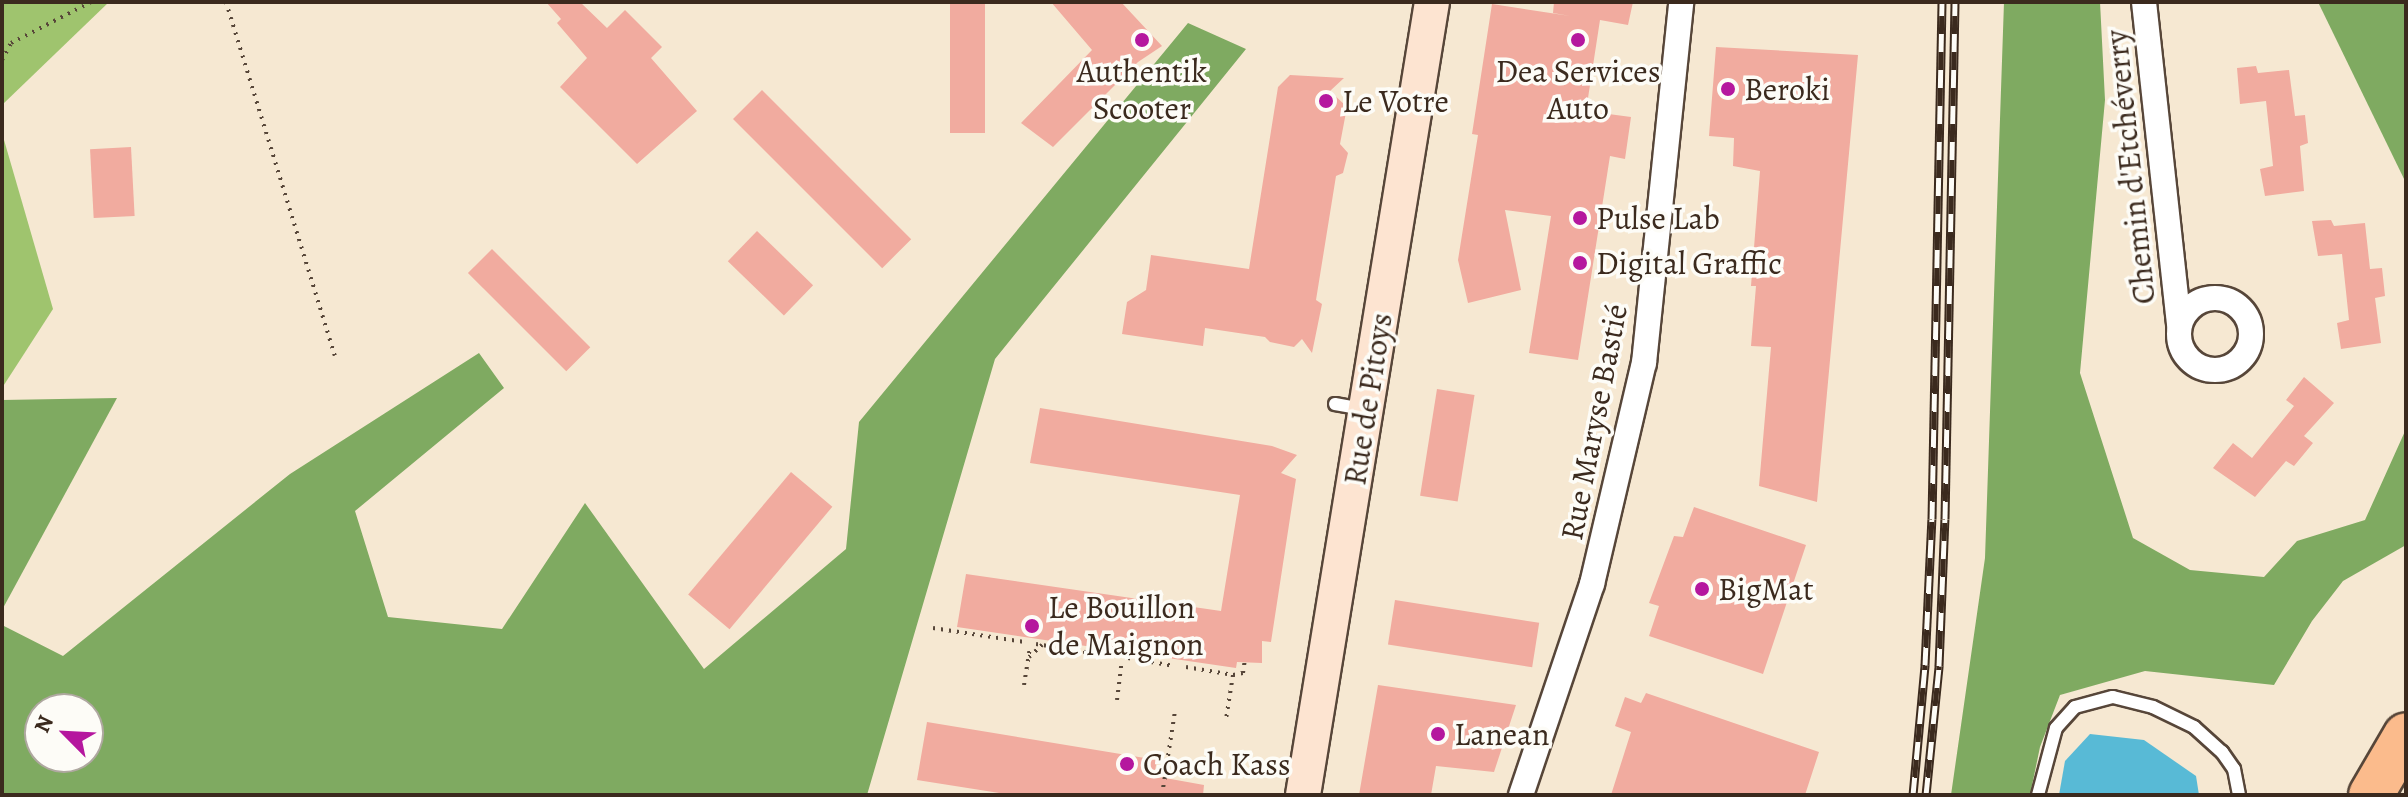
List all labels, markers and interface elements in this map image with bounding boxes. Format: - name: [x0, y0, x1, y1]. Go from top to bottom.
- street label: Chemin d'Etchéverry: [2097, 28, 2163, 306]
- marker: Authentik Scooter: [1133, 31, 1151, 49]
- marker: Dea Services Auto: [1569, 31, 1587, 49]
- place label: Authentik Scooter: [1077, 53, 1207, 128]
- place label: Dea Services Auto: [1495, 53, 1661, 128]
- place label: Beroki: [1744, 70, 1830, 108]
- marker: Beroki: [1719, 80, 1737, 98]
- place label: Le Votre: [1342, 82, 1449, 120]
- marker: Le Votre: [1317, 92, 1335, 110]
- place label: Pulse Lab: [1596, 199, 1720, 237]
- marker: Pulse Lab: [1571, 209, 1589, 227]
- place label: Digital Graffic: [1596, 244, 1782, 282]
- marker: Digital Graffic: [1571, 254, 1589, 272]
- street label: Rue Maryse Bastié: [1552, 301, 1636, 543]
- street label: Rue de Pitoys: [1335, 310, 1401, 488]
- place label: BigMat: [1718, 570, 1813, 608]
- marker: BigMat: [1693, 580, 1711, 598]
- place label: Le Bouillon de Maignon: [1048, 589, 1204, 664]
- marker: Le Bouillon de Maignon: [1023, 617, 1041, 635]
- north arrow: [24, 693, 104, 773]
- text: N: [27, 711, 61, 737]
- place label: Lanean: [1454, 715, 1549, 753]
- marker: Lanean: [1429, 725, 1447, 743]
- place label: Coach Kass: [1143, 745, 1291, 783]
- marker: Coach Kass: [1118, 755, 1136, 773]

